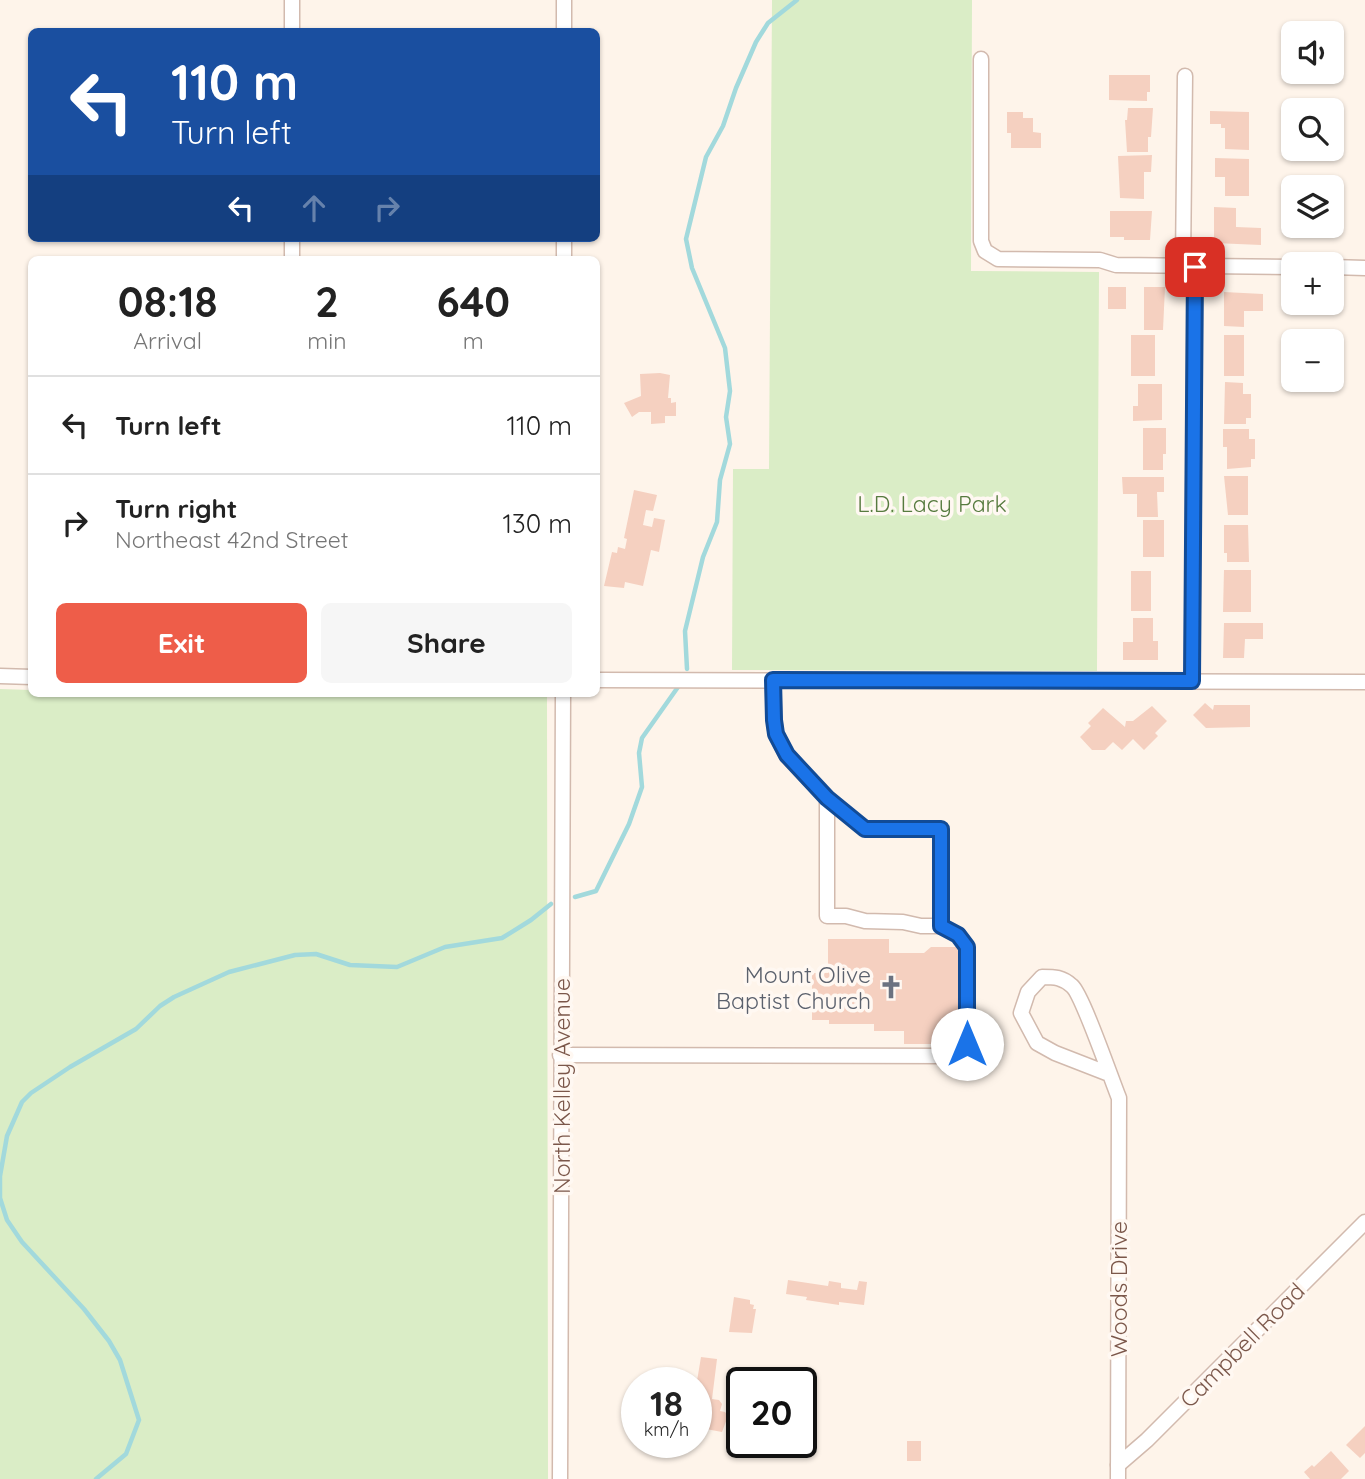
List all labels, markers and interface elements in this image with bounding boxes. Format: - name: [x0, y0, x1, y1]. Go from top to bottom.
- map controls: [1281, 21, 1344, 392]
- button: sound: [1281, 21, 1344, 84]
- text: 110 m: [171, 51, 298, 112]
- icon: left: [56, 56, 147, 147]
- button: search: [1281, 98, 1344, 161]
- text: Turn left: [171, 112, 292, 152]
- button: layers: [1281, 175, 1344, 238]
- icon: left: [222, 189, 260, 227]
- icon: ahead: [295, 189, 333, 227]
- icon: right: [368, 189, 406, 227]
- pin: [1165, 237, 1225, 297]
- icon: arrive: [1176, 248, 1214, 286]
- button: +: [1281, 252, 1344, 315]
- text: 08:18: [118, 275, 217, 328]
- text: 2: [315, 275, 339, 328]
- text: 640: [436, 275, 510, 328]
- text: Arrival: [133, 326, 202, 355]
- text: min: [307, 326, 347, 355]
- text: m: [463, 326, 484, 355]
- button: −: [1281, 329, 1344, 392]
- icon: left: [56, 406, 94, 444]
- text: Turn left: [115, 409, 222, 442]
- text: 110 m: [506, 409, 572, 442]
- park label: L.D. Lacy Park: [857, 489, 1007, 518]
- text: Turn right: [115, 492, 237, 525]
- icon: right: [56, 504, 94, 542]
- text: 130 m: [502, 507, 572, 540]
- text: Northeast 42nd Street: [115, 525, 348, 554]
- button: Exit: [56, 603, 307, 683]
- button: Share: [321, 603, 572, 683]
- place label: Mount Olive Baptist Church: [716, 960, 871, 1015]
- church icon: Mount Olive Baptist Church: [877, 973, 905, 1001]
- street label: North Kelley Avenue: [547, 978, 576, 1194]
- position arrow: [930, 1007, 1004, 1081]
- street label: Woods Drive: [1104, 1221, 1133, 1357]
- street label: Campbell Road: [1174, 1277, 1310, 1413]
- speed limit sign: 20: [726, 1367, 817, 1458]
- text: 18: [650, 1381, 683, 1425]
- text: km/h: [644, 1418, 689, 1441]

